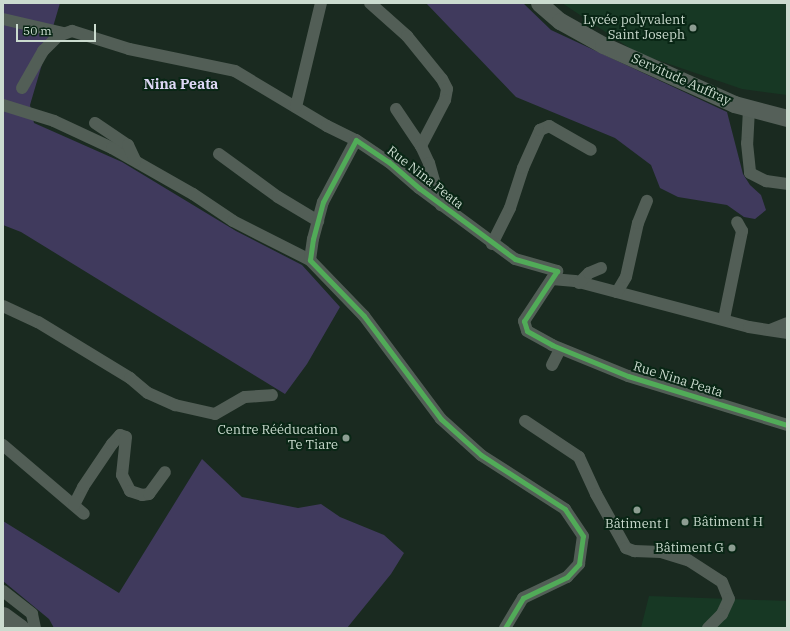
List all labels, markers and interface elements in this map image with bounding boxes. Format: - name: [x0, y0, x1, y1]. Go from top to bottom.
- place label: Lycée polyvalent Saint Joseph: [583, 13, 685, 44]
- scale bar: [18, 16, 98, 42]
- text: 50 m: [23, 23, 52, 38]
- marker: Lycée polyvalent Saint Joseph: [688, 23, 698, 33]
- street label: Servitude Auffray: [629, 51, 733, 109]
- district label: Nina Peata: [144, 76, 218, 92]
- street label: Rue Nina Peata: [384, 143, 466, 213]
- street label: Rue Nina Peata: [631, 359, 725, 401]
- place label: Centre Rééducation Te Tiare: [218, 423, 338, 454]
- marker: Centre Rééducation Te Tiare: [341, 433, 351, 443]
- marker: Bâtiment I: [632, 505, 642, 515]
- place label: Bâtiment H: [693, 514, 763, 530]
- place label: Bâtiment I: [605, 516, 669, 532]
- marker: Bâtiment H: [680, 517, 690, 527]
- place label: Bâtiment G: [655, 540, 724, 556]
- marker: Bâtiment G: [727, 543, 737, 553]

